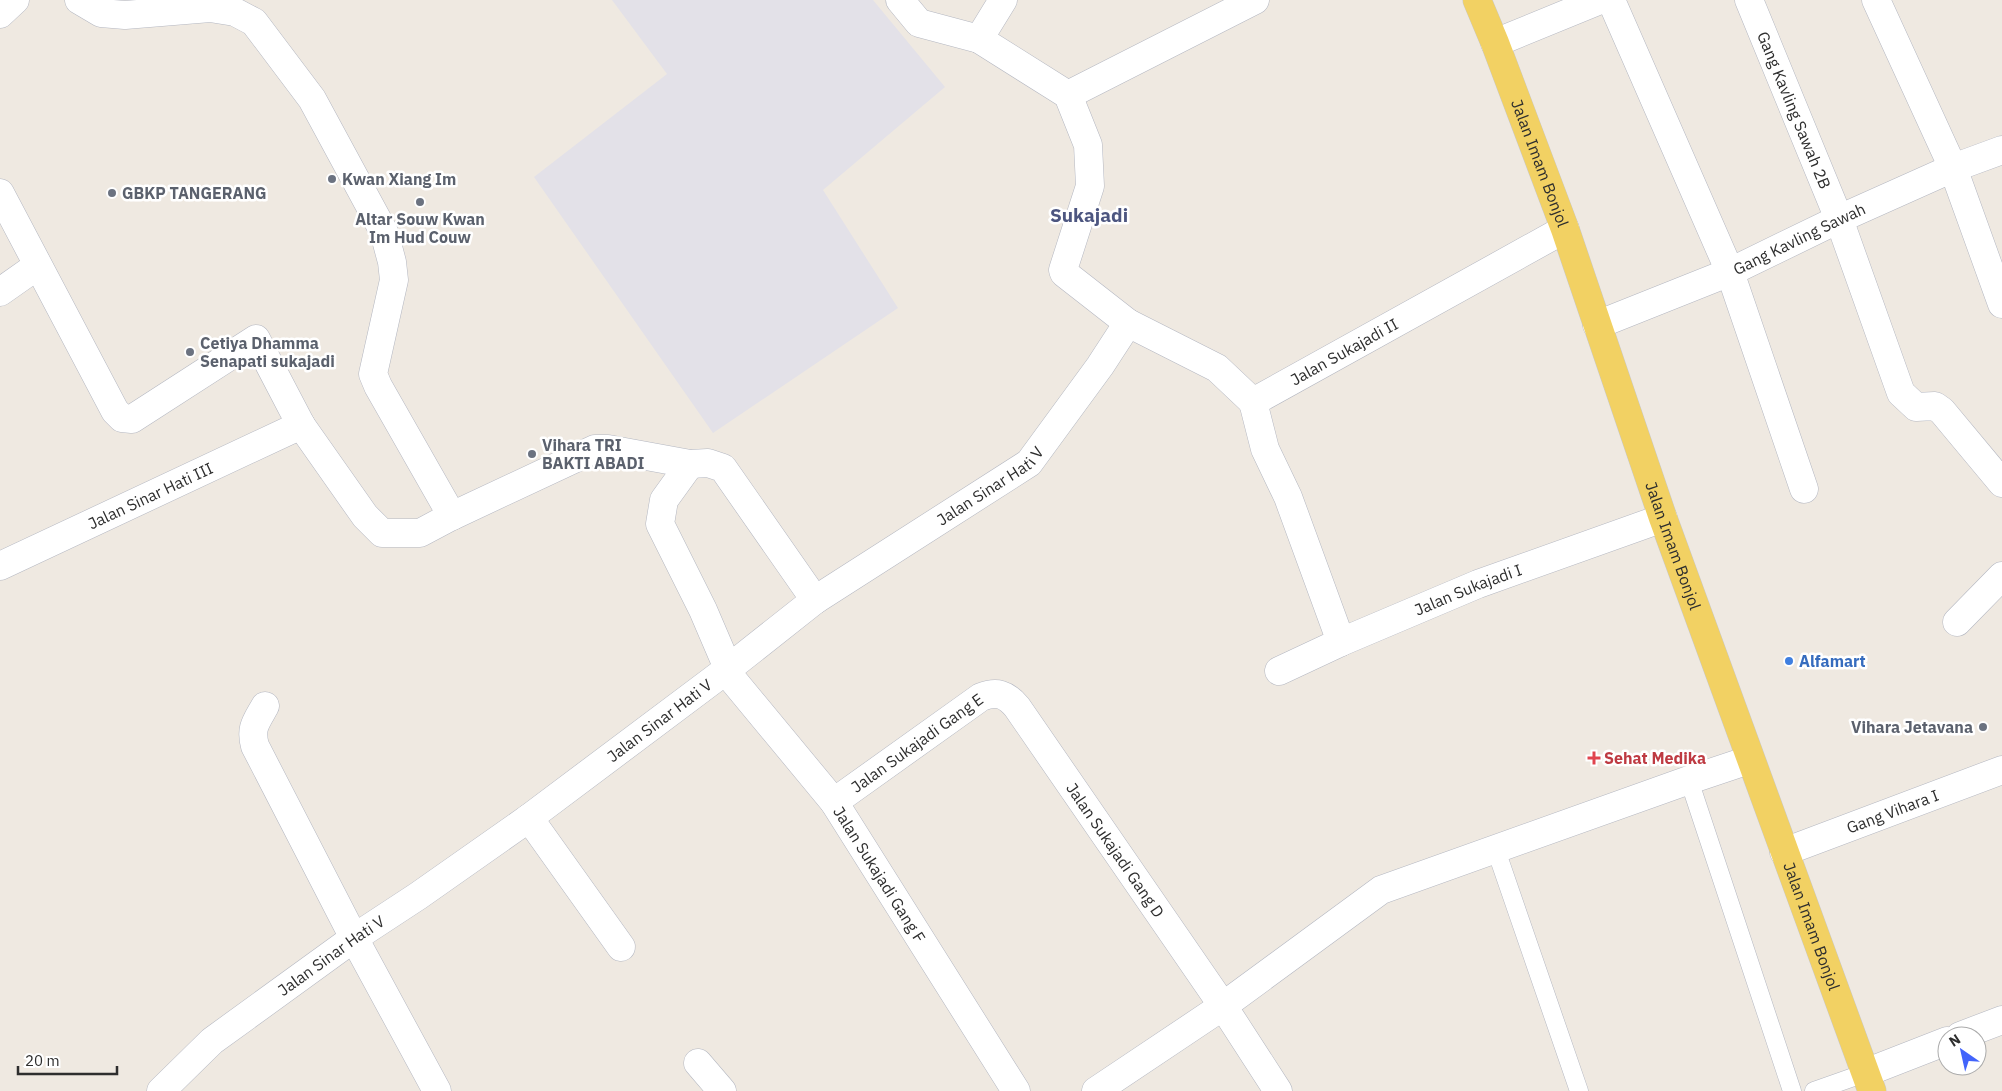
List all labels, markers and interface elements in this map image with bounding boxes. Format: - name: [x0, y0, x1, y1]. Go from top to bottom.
- street label: Gang Kavling Sawah 2B: [1753, 28, 1835, 192]
- street label: Jalan Imam Bonjol: [1507, 96, 1573, 230]
- place label: Kwan Xiang Im: [342, 169, 456, 189]
- marker: Kwan Xiang Im: [326, 173, 338, 185]
- place label: GBKP TANGERANG: [122, 183, 266, 203]
- marker: GBKP TANGERANG: [106, 187, 118, 199]
- marker: Altar Souw Kwan Im Hud Couw: [414, 196, 426, 208]
- street label: Gang Kavling Sawah: [1730, 198, 1869, 279]
- district label: Sukajadi: [1050, 203, 1128, 227]
- place label: Altar Souw Kwan Im Hud Couw: [355, 209, 485, 247]
- street label: Jalan Sukajadi II: [1287, 314, 1402, 389]
- place label: Cetiya Dhamma Senapati sukajadi: [200, 333, 335, 371]
- marker: Cetiya Dhamma Senapati sukajadi: [184, 346, 196, 358]
- place label: Vihara TRI BAKTI ABADI: [542, 435, 645, 473]
- street label: Jalan Sinar Hati V: [933, 442, 1048, 530]
- marker: Vihara TRI BAKTI ABADI: [526, 448, 538, 460]
- street label: Jalan Sinar Hati III: [85, 458, 216, 533]
- street label: Jalan Imam Bonjol: [1641, 479, 1706, 613]
- street label: Jalan Sukajadi I: [1411, 559, 1524, 620]
- place label: Alfamart: [1799, 651, 1866, 671]
- marker: Alfamart: [1783, 655, 1795, 667]
- street label: Jalan Sinar Hati V: [603, 674, 716, 766]
- street label: Jalan Sukajadi Gang E: [847, 689, 987, 797]
- place label: Vihara Jetavana: [1851, 717, 1973, 737]
- marker: Vihara Jetavana: [1977, 721, 1989, 733]
- place label: Sehat Medika: [1604, 748, 1706, 768]
- marker: Sehat Medika: [1588, 752, 1600, 764]
- street label: Jalan Sukajadi Gang D: [1062, 779, 1169, 921]
- street label: Gang Vihara I: [1844, 785, 1941, 838]
- street label: Jalan Sukajadi Gang F: [829, 802, 930, 946]
- street label: Jalan Imam Bonjol: [1779, 859, 1844, 993]
- street label: Jalan Sinar Hati V: [274, 911, 388, 1000]
- north arrow: [1937, 1026, 1987, 1076]
- text: N: [1945, 1030, 1964, 1051]
- scale bar: [18, 1044, 116, 1076]
- text: 20 m: [25, 1051, 60, 1070]

